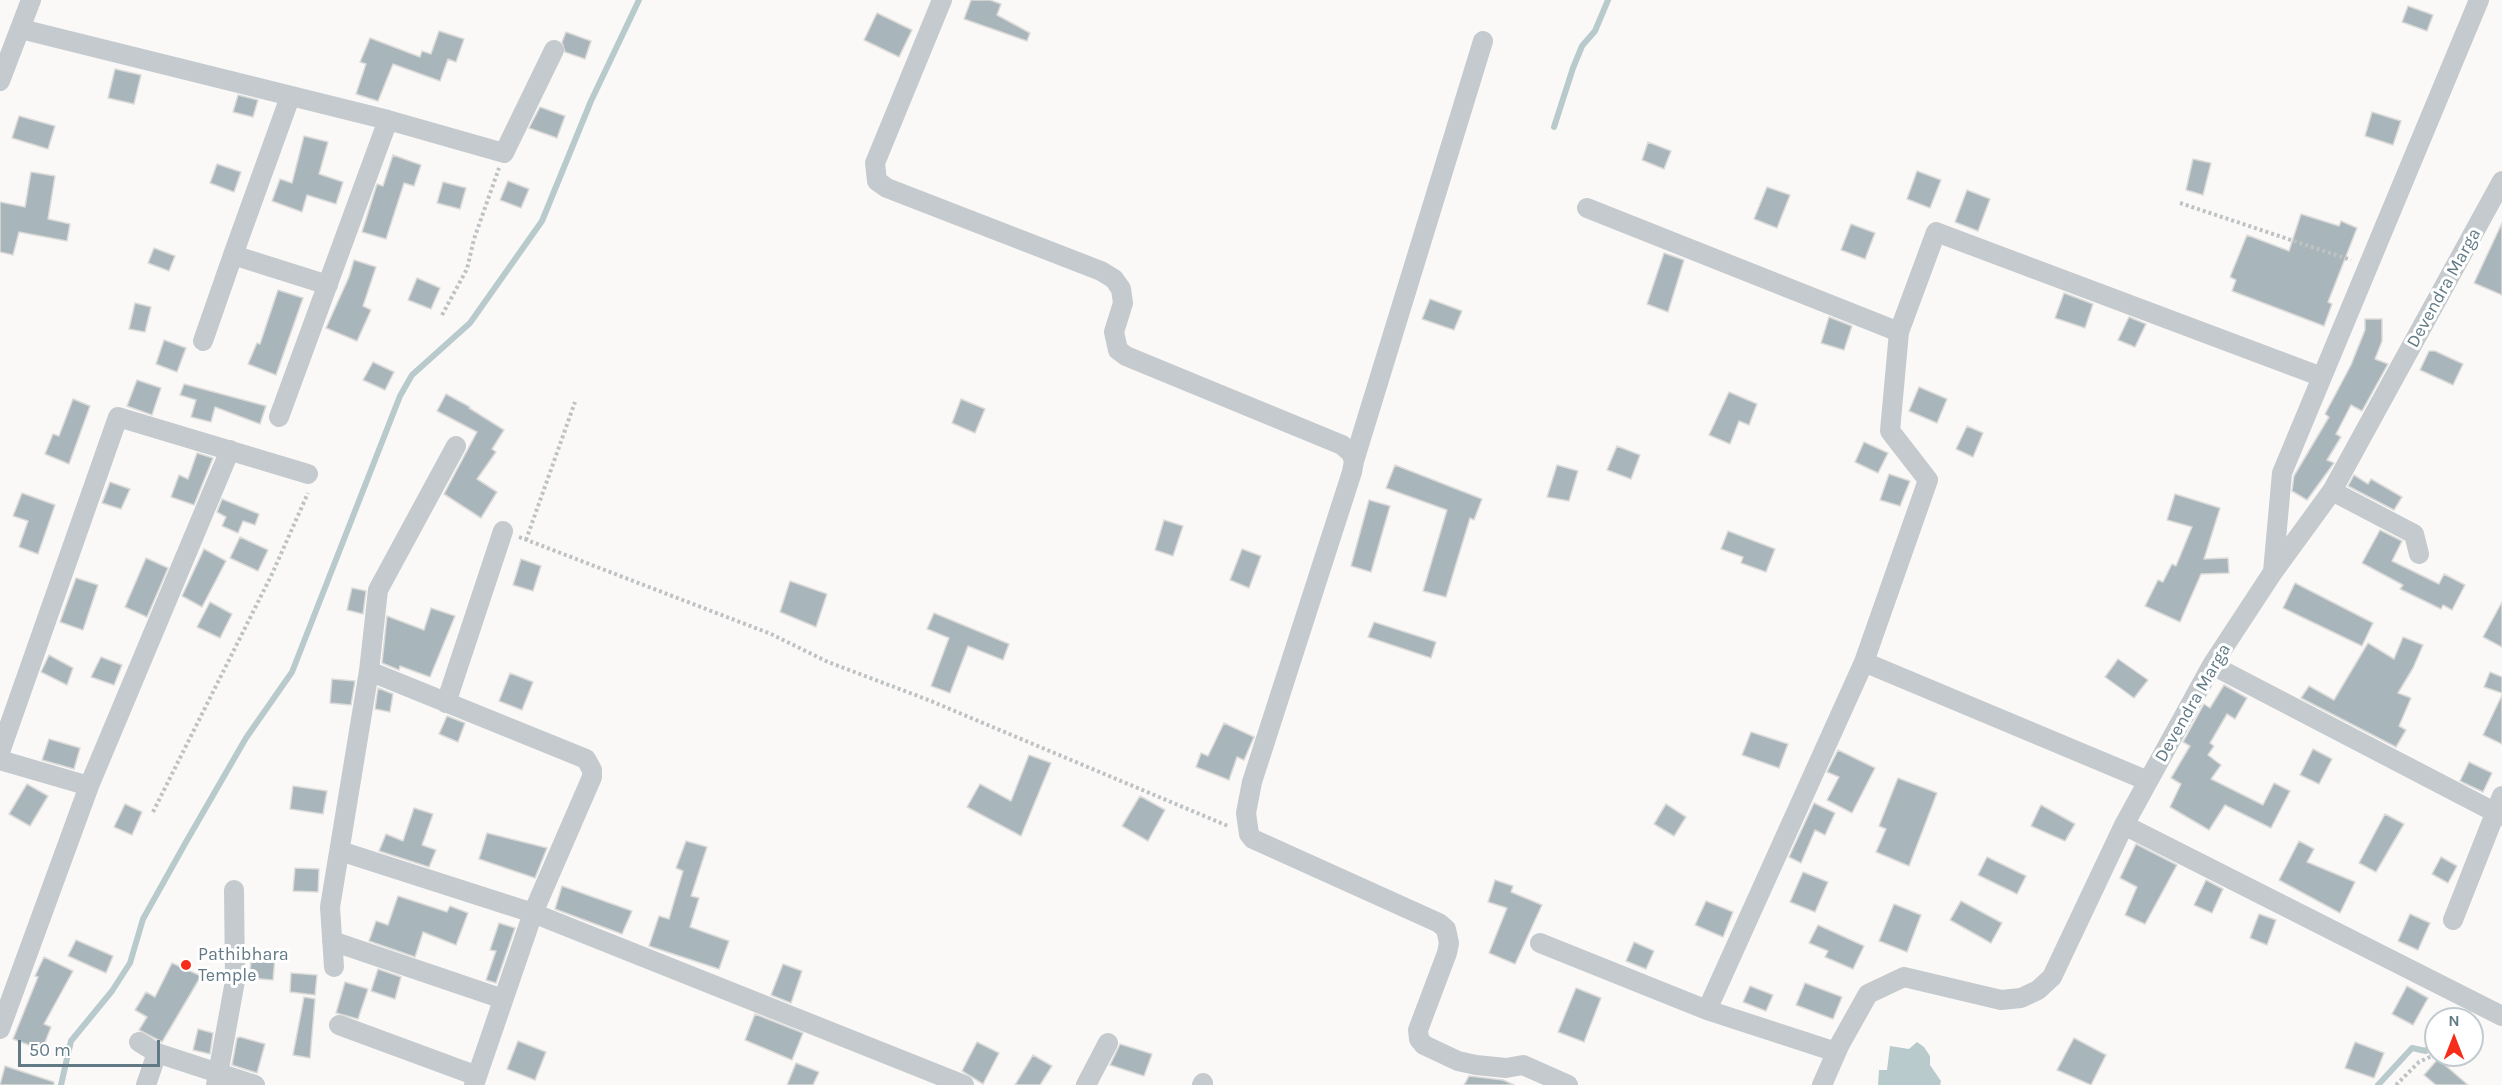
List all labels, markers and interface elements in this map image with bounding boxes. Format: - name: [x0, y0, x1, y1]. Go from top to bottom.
- street label: Devendra Marga: [2402, 225, 2486, 351]
- street label: Devendra Marga: [2150, 640, 2236, 766]
- place label: Pathibhara Temple: [198, 944, 289, 986]
- marker: Pathibhara Temple: [179, 958, 193, 972]
- north arrow: [2424, 1007, 2484, 1067]
- text: N: [2448, 1011, 2460, 1030]
- scale bar: [21, 1028, 164, 1066]
- text: 50 m: [29, 1039, 71, 1061]

